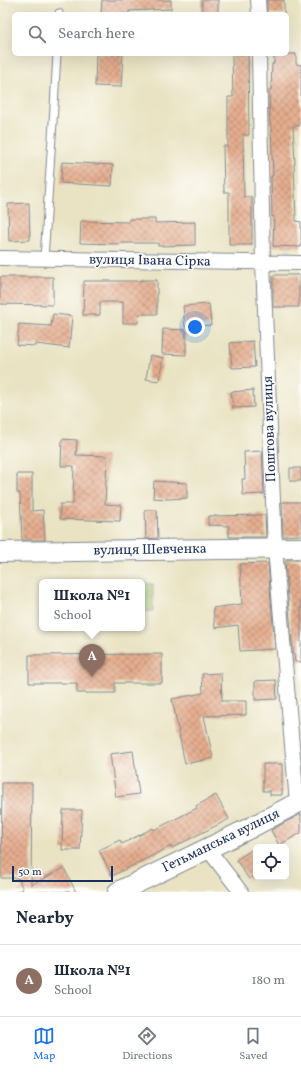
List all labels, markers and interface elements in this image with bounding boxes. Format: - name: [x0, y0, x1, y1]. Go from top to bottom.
- search box: [12, 12, 289, 56]
- icon: search: [26, 23, 48, 45]
- text: Search here: [58, 24, 135, 45]
- street label: вулиця Івана Сірка: [89, 250, 211, 272]
- your location: [185, 317, 205, 337]
- street label: Поштова вулиця: [259, 375, 281, 483]
- street label: вулиця Шевченка: [93, 540, 207, 560]
- popup: [39, 579, 145, 631]
- text: Школа №1: [54, 586, 130, 607]
- text: School: [54, 607, 92, 625]
- pin: A: [79, 644, 105, 677]
- street label: Гетьманська вулиця: [159, 804, 283, 878]
- map controls: [253, 844, 289, 880]
- button: locate: [253, 844, 289, 880]
- scale bar: [12, 864, 113, 883]
- text: 50 m: [18, 865, 42, 880]
- text: Nearby: [16, 907, 74, 930]
- text: Школа №1: [54, 961, 131, 982]
- text: A: [24, 972, 34, 990]
- text: 180 m: [251, 972, 285, 990]
- text: School: [54, 982, 92, 1000]
- tab: Map: [33, 1025, 55, 1064]
- tab: Directions: [122, 1025, 173, 1064]
- tab: Saved: [239, 1025, 268, 1064]

